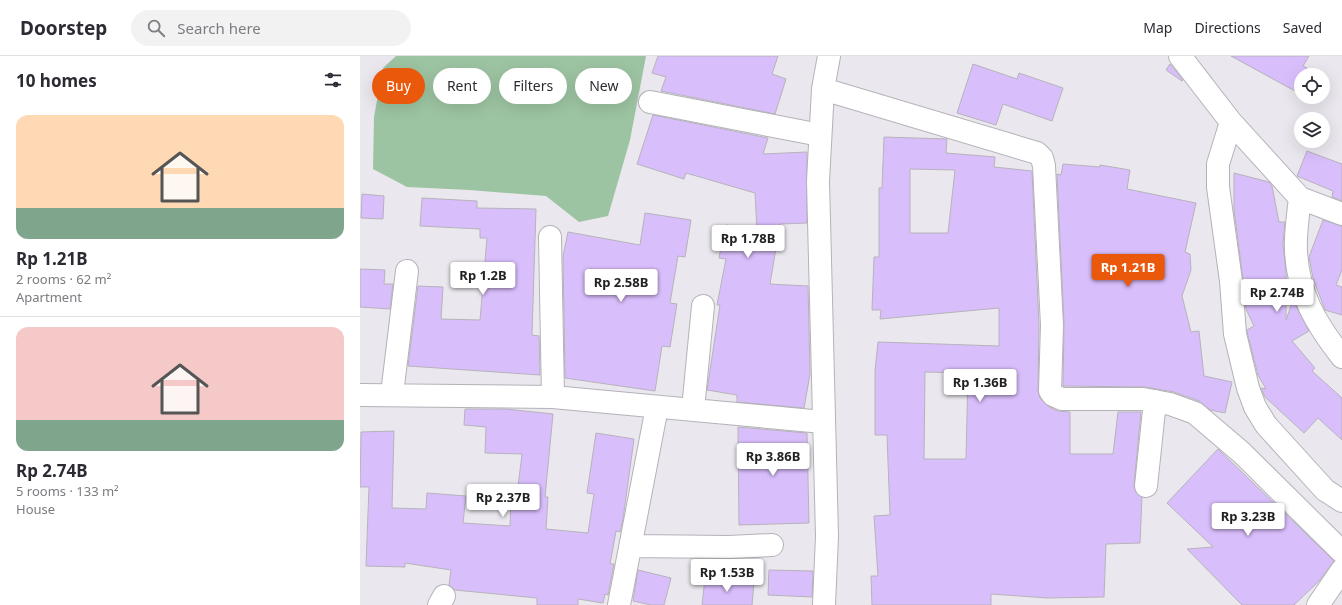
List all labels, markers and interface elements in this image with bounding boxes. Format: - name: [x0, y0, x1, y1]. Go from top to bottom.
- search box: [131, 10, 411, 46]
- text: Doorstep: [20, 15, 107, 41]
- icon: search: [145, 17, 167, 39]
- text: Search here: [177, 18, 261, 38]
- text: Map: [1143, 18, 1172, 37]
- text: Directions: [1194, 18, 1261, 37]
- text: Saved: [1283, 18, 1322, 37]
- chip: Buy: [372, 68, 425, 104]
- chip: Rent: [433, 68, 491, 104]
- chip: Filters: [499, 68, 567, 104]
- chip: New: [575, 68, 632, 104]
- map controls: [1294, 68, 1330, 148]
- button: locate: [1294, 68, 1330, 104]
- text: 10 homes: [16, 69, 97, 92]
- icon: filters: [322, 69, 344, 91]
- button: layers: [1294, 112, 1330, 148]
- icon: home: [144, 141, 216, 213]
- pin: Rp 1.78B: [707, 225, 789, 259]
- text: Rp 1.78B: [721, 229, 775, 247]
- text: Rp 1.21B: [16, 247, 88, 270]
- pin: Rp 1.21B: [1087, 254, 1169, 288]
- text: Rp 1.21B: [1101, 258, 1155, 276]
- pin: Rp 1.2B: [446, 262, 520, 296]
- text: Rp 1.2B: [459, 266, 507, 284]
- pin: Rp 2.58B: [580, 269, 662, 303]
- text: 2 rooms · 62 m²: [16, 270, 111, 288]
- text: Rp 2.58B: [594, 273, 648, 291]
- pin: Rp 2.74B: [1236, 279, 1318, 313]
- text: Rp 2.74B: [1250, 283, 1304, 301]
- text: Apartment: [16, 288, 82, 306]
- icon: home: [144, 353, 216, 425]
- pin: Rp 1.36B: [939, 369, 1021, 403]
- text: Rp 1.36B: [953, 373, 1007, 391]
- pin: Rp 3.86B: [732, 443, 814, 477]
- text: Rp 3.86B: [746, 447, 800, 465]
- text: Rp 2.74B: [16, 459, 88, 482]
- text: 5 rooms · 133 m²: [16, 482, 119, 500]
- pin: Rp 2.37B: [462, 484, 544, 518]
- text: Rp 2.37B: [476, 488, 530, 506]
- text: House: [16, 500, 55, 518]
- pin: Rp 3.23B: [1207, 503, 1289, 537]
- text: Rp 3.23B: [1221, 507, 1275, 525]
- pin: Rp 1.53B: [686, 559, 768, 593]
- text: Rp 1.53B: [700, 563, 754, 581]

